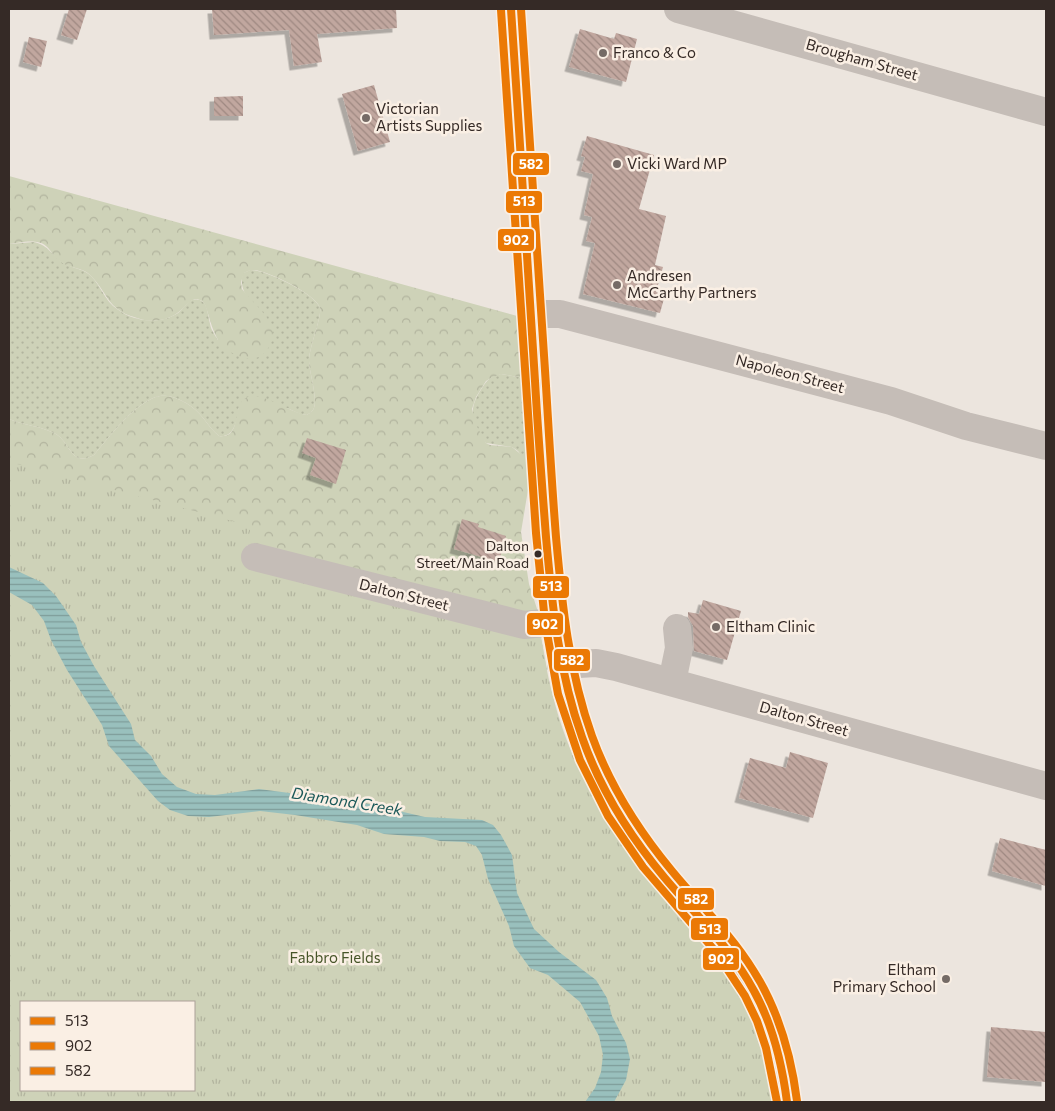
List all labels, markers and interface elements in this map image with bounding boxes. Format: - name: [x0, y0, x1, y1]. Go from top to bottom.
- street label: Brougham Street: [804, 34, 920, 84]
- place label: Franco & Co: [613, 43, 696, 61]
- marker: Franco & Co: [597, 47, 609, 59]
- place label: Victorian Artists Supplies: [376, 99, 482, 134]
- marker: Victorian Artists Supplies: [360, 112, 372, 124]
- line badge: 582: [512, 152, 550, 176]
- place label: Vicki Ward MP: [627, 154, 727, 172]
- text: 582: [519, 155, 543, 172]
- marker: Vicki Ward MP: [611, 158, 623, 170]
- line badge: 513: [505, 190, 543, 214]
- text: 513: [513, 192, 535, 209]
- line badge: 902: [497, 228, 535, 252]
- text: 902: [503, 231, 529, 248]
- place label: Andresen McCarthy Partners: [627, 266, 757, 301]
- marker: Andresen McCarthy Partners: [611, 279, 623, 291]
- street label: Napoleon Street: [734, 350, 846, 396]
- place label: Dalton Street/Main Road: [416, 537, 529, 571]
- marker: Dalton Street/Main Road: [533, 549, 543, 559]
- street label: Dalton Street: [358, 574, 451, 614]
- line badge: 513: [532, 575, 570, 599]
- text: 513: [540, 577, 562, 594]
- line badge: 902: [526, 612, 564, 636]
- text: 902: [532, 615, 558, 632]
- place label: Eltham Clinic: [726, 617, 815, 635]
- marker: Eltham Clinic: [710, 621, 722, 633]
- line badge: 582: [553, 648, 591, 672]
- text: 582: [560, 651, 584, 668]
- street label: Dalton Street: [758, 697, 851, 739]
- water label: Diamond Creek: [290, 782, 404, 819]
- line badge: 582: [677, 887, 715, 911]
- text: 582: [684, 890, 708, 907]
- line badge: 513: [690, 917, 729, 941]
- text: 513: [699, 920, 721, 937]
- line badge: 902: [702, 947, 740, 971]
- park label: Fabbro Fields: [289, 948, 381, 966]
- text: 902: [708, 950, 734, 967]
- place label: Eltham Primary School: [833, 960, 936, 995]
- marker: Eltham Primary School: [940, 973, 952, 985]
- legend: [20, 1001, 195, 1091]
- text: 513: [65, 1011, 89, 1029]
- text: 902: [65, 1036, 92, 1054]
- text: 582: [65, 1061, 91, 1079]

